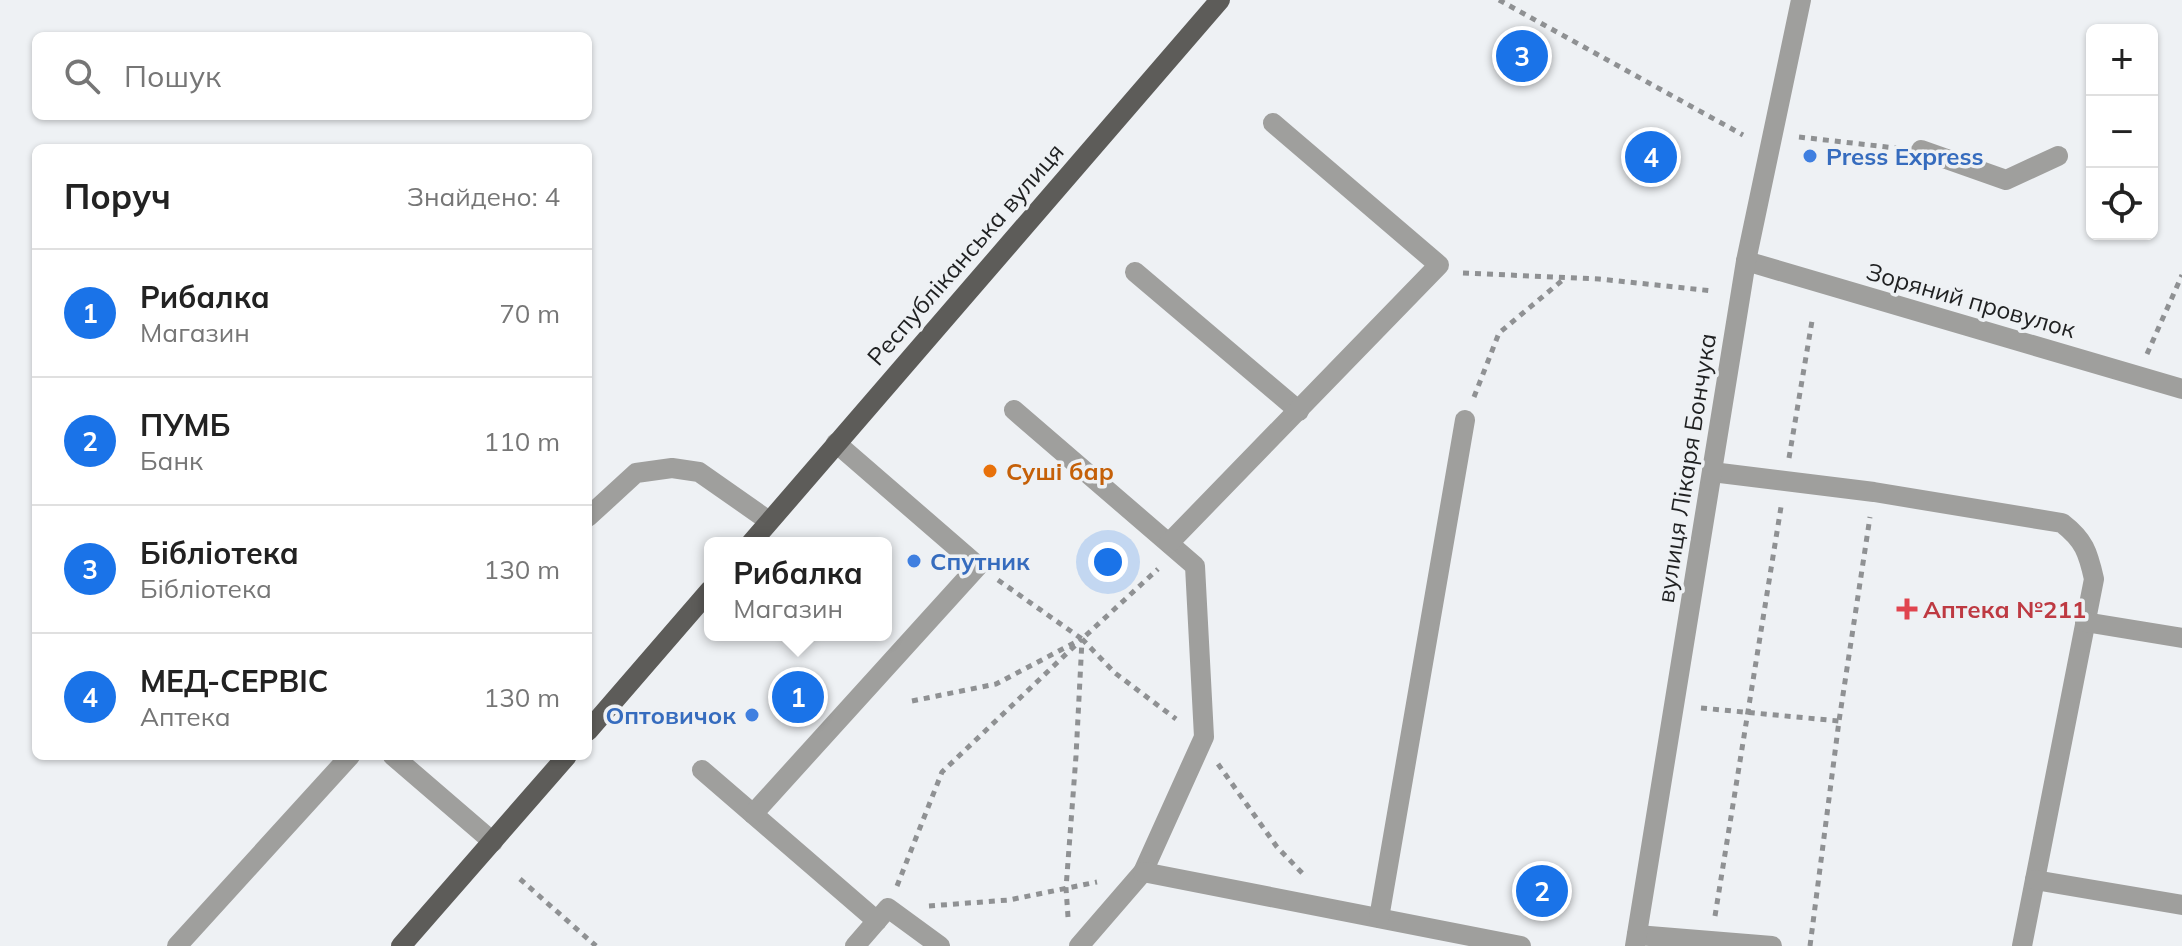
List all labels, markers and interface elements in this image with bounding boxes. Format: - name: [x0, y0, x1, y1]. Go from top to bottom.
- map controls: [2086, 24, 2158, 240]
- button: +: [2086, 24, 2158, 96]
- pin: 3: [1496, 26, 1548, 86]
- search box: [32, 32, 592, 120]
- icon: search: [60, 54, 104, 98]
- text: Пошук: [124, 57, 221, 95]
- button: −: [2086, 96, 2158, 168]
- pin: 4: [1625, 127, 1677, 187]
- street label: Республіканська вулиця: [860, 137, 1070, 371]
- place label: Press Express: [1826, 141, 1984, 171]
- marker: Press Express: [1801, 147, 1819, 165]
- button: locate: [2086, 168, 2158, 240]
- text: Поруч: [64, 175, 171, 218]
- text: Знайдено: 4: [407, 180, 560, 213]
- street label: Зоряний провулок: [1863, 256, 2079, 344]
- text: Рибалка: [140, 278, 270, 316]
- text: 1: [82, 297, 98, 330]
- text: 70 m: [499, 297, 560, 330]
- text: Магазин: [140, 316, 250, 349]
- street label: вулиця Лікаря Бончука: [1650, 331, 1722, 605]
- text: ПУМБ: [140, 406, 230, 444]
- text: 2: [82, 425, 98, 458]
- text: 110 m: [484, 425, 560, 458]
- text: Банк: [140, 444, 203, 477]
- place label: Суші бар: [1006, 456, 1114, 486]
- marker: Суші бар: [981, 462, 999, 480]
- text: Бібліотека: [140, 534, 299, 572]
- popup: [704, 537, 892, 641]
- your location: [1088, 542, 1128, 582]
- place label: Спутник: [930, 546, 1030, 576]
- marker: Спутник: [905, 552, 923, 570]
- text: 3: [82, 553, 98, 586]
- text: 130 m: [484, 553, 560, 586]
- text: Рибалка: [733, 554, 863, 592]
- text: Бібліотека: [140, 572, 272, 605]
- text: Магазин: [733, 592, 843, 625]
- place label: Аптека №211: [1923, 594, 2086, 624]
- marker: Аптека №211: [1898, 600, 1916, 618]
- text: МЕД-СЕРВІС: [140, 662, 328, 700]
- pin: 1: [772, 667, 824, 727]
- text: 4: [82, 681, 98, 714]
- text: 130 m: [484, 681, 560, 714]
- text: Аптека: [140, 700, 231, 733]
- place label: Оптовичок: [605, 700, 736, 730]
- marker: Оптовичок: [743, 706, 761, 724]
- pin: 2: [1516, 861, 1568, 921]

